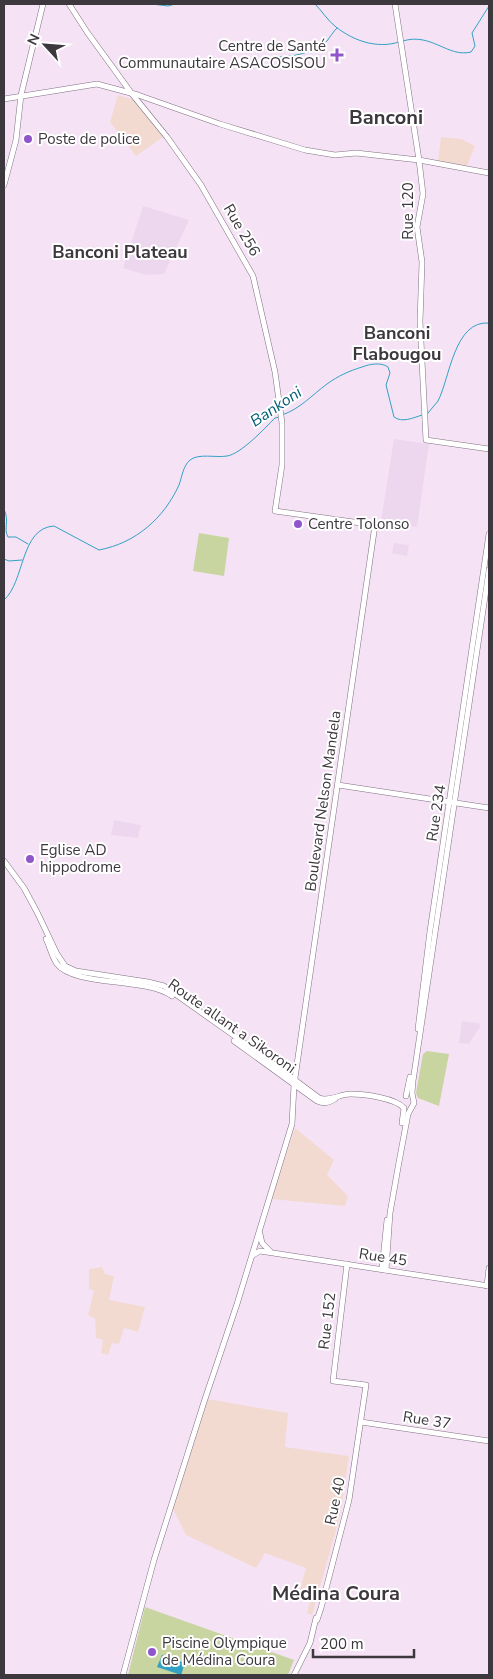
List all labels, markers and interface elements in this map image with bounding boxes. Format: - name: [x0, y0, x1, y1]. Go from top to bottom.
- north arrow: [20, 20, 70, 70]
- text: N: [23, 31, 45, 48]
- place label: Centre de Santé Communautaire ASACOSISOU: [119, 36, 326, 73]
- marker: Centre de Santé Communautaire ASACOSISOU: [330, 48, 344, 62]
- district label: Banconi: [349, 104, 423, 131]
- place label: Poste de police: [38, 129, 140, 149]
- marker: Poste de police: [22, 133, 34, 145]
- street label: Rue 120: [398, 182, 418, 240]
- street label: Rue 256: [219, 200, 265, 260]
- district label: Banconi Plateau: [52, 240, 188, 264]
- district label: Banconi Flabougou: [353, 321, 441, 366]
- water label: Bankoni: [246, 382, 306, 432]
- place label: Centre Tolonso: [308, 514, 409, 534]
- marker: Centre Tolonso: [292, 518, 304, 530]
- street label: Boulevard Nelson Mandela: [300, 709, 346, 893]
- street label: Rue 234: [422, 783, 450, 843]
- place label: Eglise AD hippodrome: [40, 840, 121, 877]
- marker: Eglise AD hippodrome: [24, 853, 36, 865]
- street label: Route allant a Sikoroni: [164, 974, 300, 1078]
- street label: Rue 45: [358, 1243, 408, 1271]
- street label: Rue 152: [314, 1291, 340, 1351]
- street label: Rue 37: [402, 1406, 452, 1434]
- street label: Rue 40: [320, 1475, 350, 1527]
- district label: Médina Coura: [272, 1580, 400, 1607]
- scale bar: [313, 1626, 414, 1658]
- place label: Piscine Olympique de Médina Coura: [162, 1633, 287, 1670]
- text: 200 m: [320, 1634, 364, 1654]
- marker: Piscine Olympique de Médina Coura: [146, 1646, 158, 1658]

